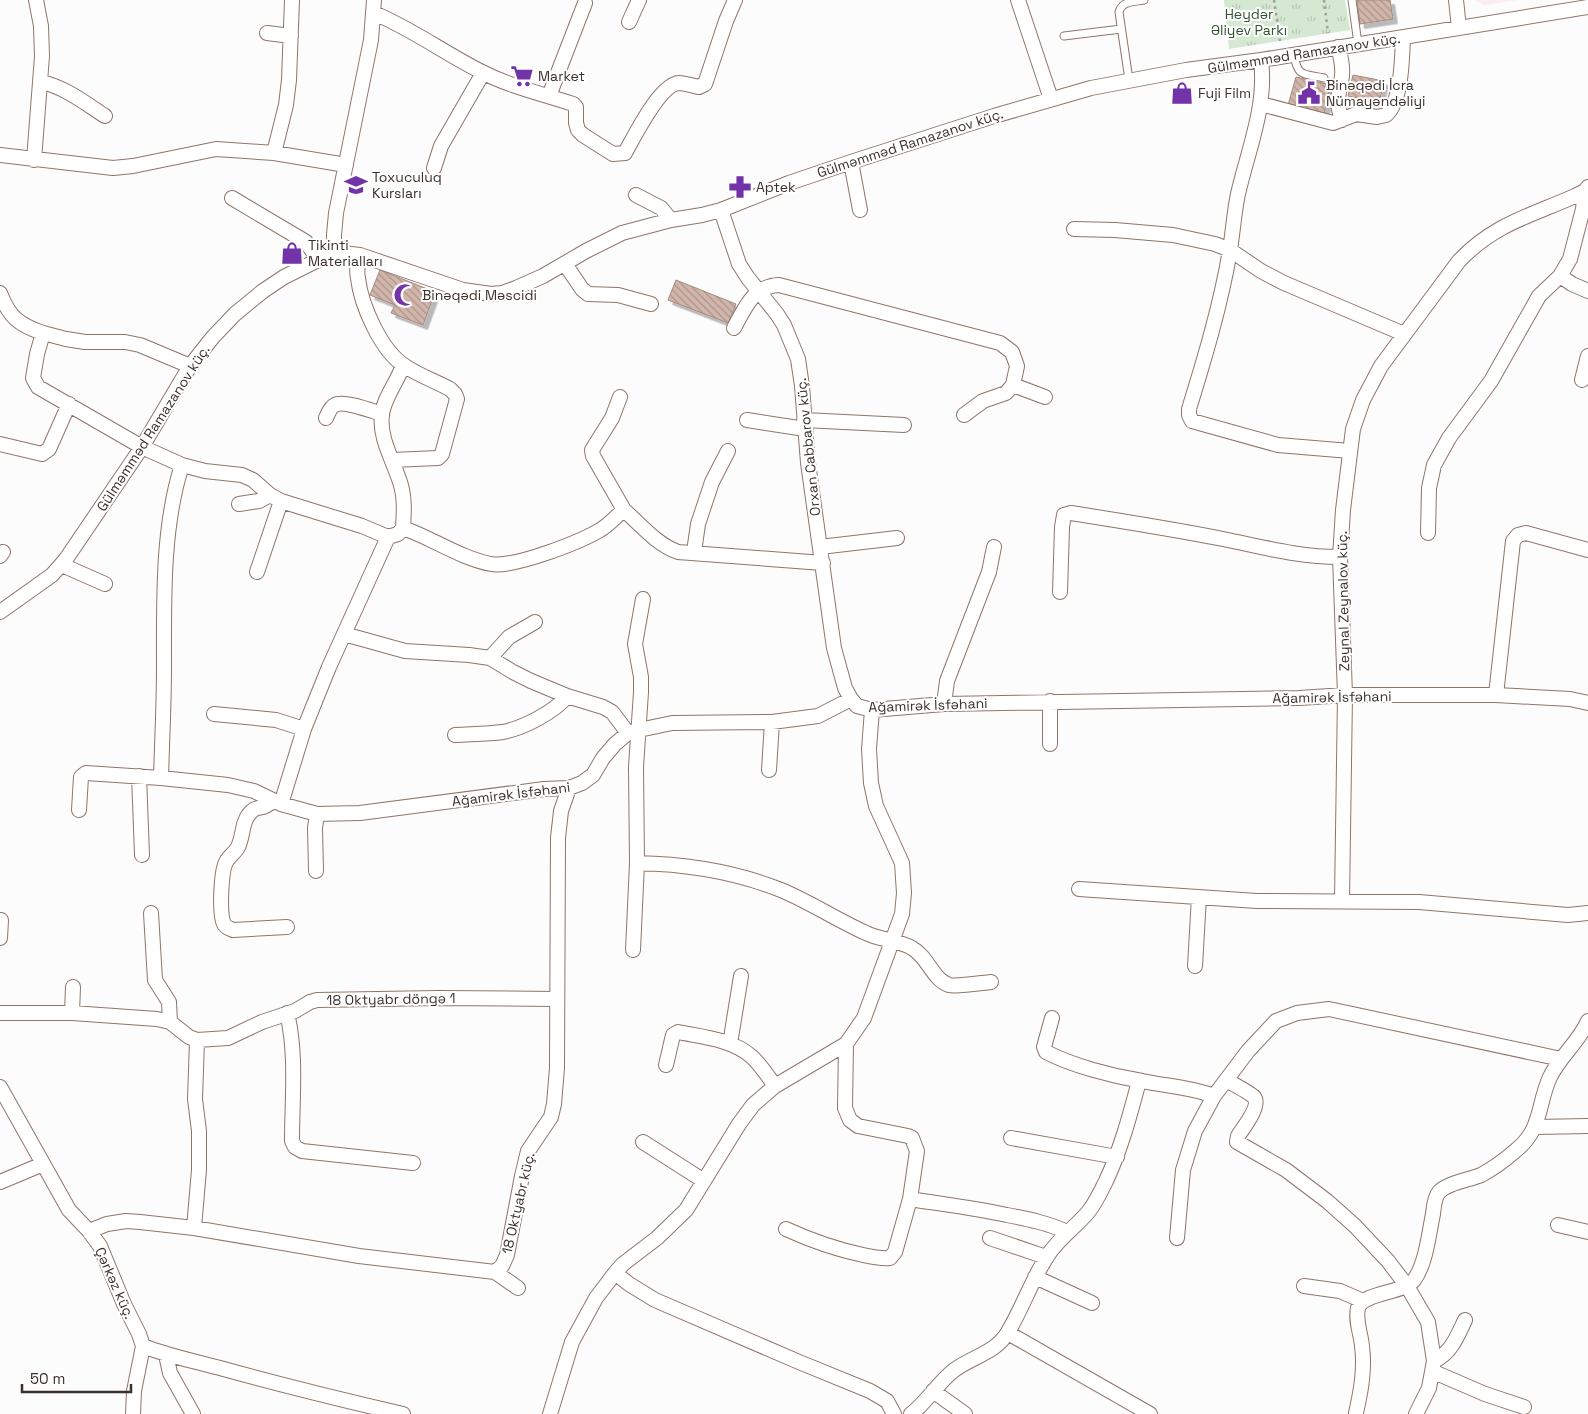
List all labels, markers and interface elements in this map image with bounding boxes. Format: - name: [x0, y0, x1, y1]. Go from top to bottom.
- park label: Heydər Əliyev Parkı: [1211, 5, 1287, 39]
- street label: Gülməmməd Ramazanov küç.: [1206, 29, 1402, 77]
- supermarket icon: Market: [509, 63, 535, 89]
- place label: Market: [538, 67, 585, 85]
- place label: Binəqədi İcra Nümayəndəliyi: [1326, 76, 1425, 110]
- shop icon: Fuji Film: [1169, 80, 1195, 106]
- public building icon: Binəqədi İcra Nümayəndəliyi: [1296, 80, 1322, 106]
- place label: Fuji Film: [1198, 84, 1251, 102]
- street label: Gülməmməd Ramazanov küç.: [815, 104, 1005, 182]
- place label: Toxuculuq Kursları: [372, 168, 442, 202]
- school or university icon: Toxuculuq Kursları: [343, 172, 369, 198]
- pharmacy icon: Aptek: [727, 174, 753, 200]
- place label: Aptek: [756, 178, 796, 196]
- place label: Tikinti Materialları: [308, 236, 383, 270]
- shop icon: Tikinti Materialları: [279, 240, 305, 266]
- mosque icon: Binəqədi Məscidi: [392, 282, 418, 308]
- place label: Binəqədi Məscidi: [422, 286, 537, 304]
- street label: Gülməmməd Ramazanov küç.: [92, 341, 214, 515]
- street label: Orxan Cabbarov küç.: [792, 377, 824, 517]
- street label: Zeynal Zeynalov küç.: [1333, 531, 1353, 671]
- street label: Ağamirək İsfəhani: [1272, 687, 1392, 707]
- street label: Ağamirək İsfəhani: [868, 694, 988, 716]
- street label: Ağamirək İsfəhani: [451, 778, 571, 810]
- street label: 18 Oktyabr döngə 1: [326, 989, 456, 1009]
- street label: 18 Oktyabr küç.: [498, 1150, 538, 1256]
- street label: Çərkəz küç.: [91, 1244, 139, 1322]
- scale bar: [22, 1362, 131, 1394]
- text: 50 m: [30, 1369, 65, 1388]

